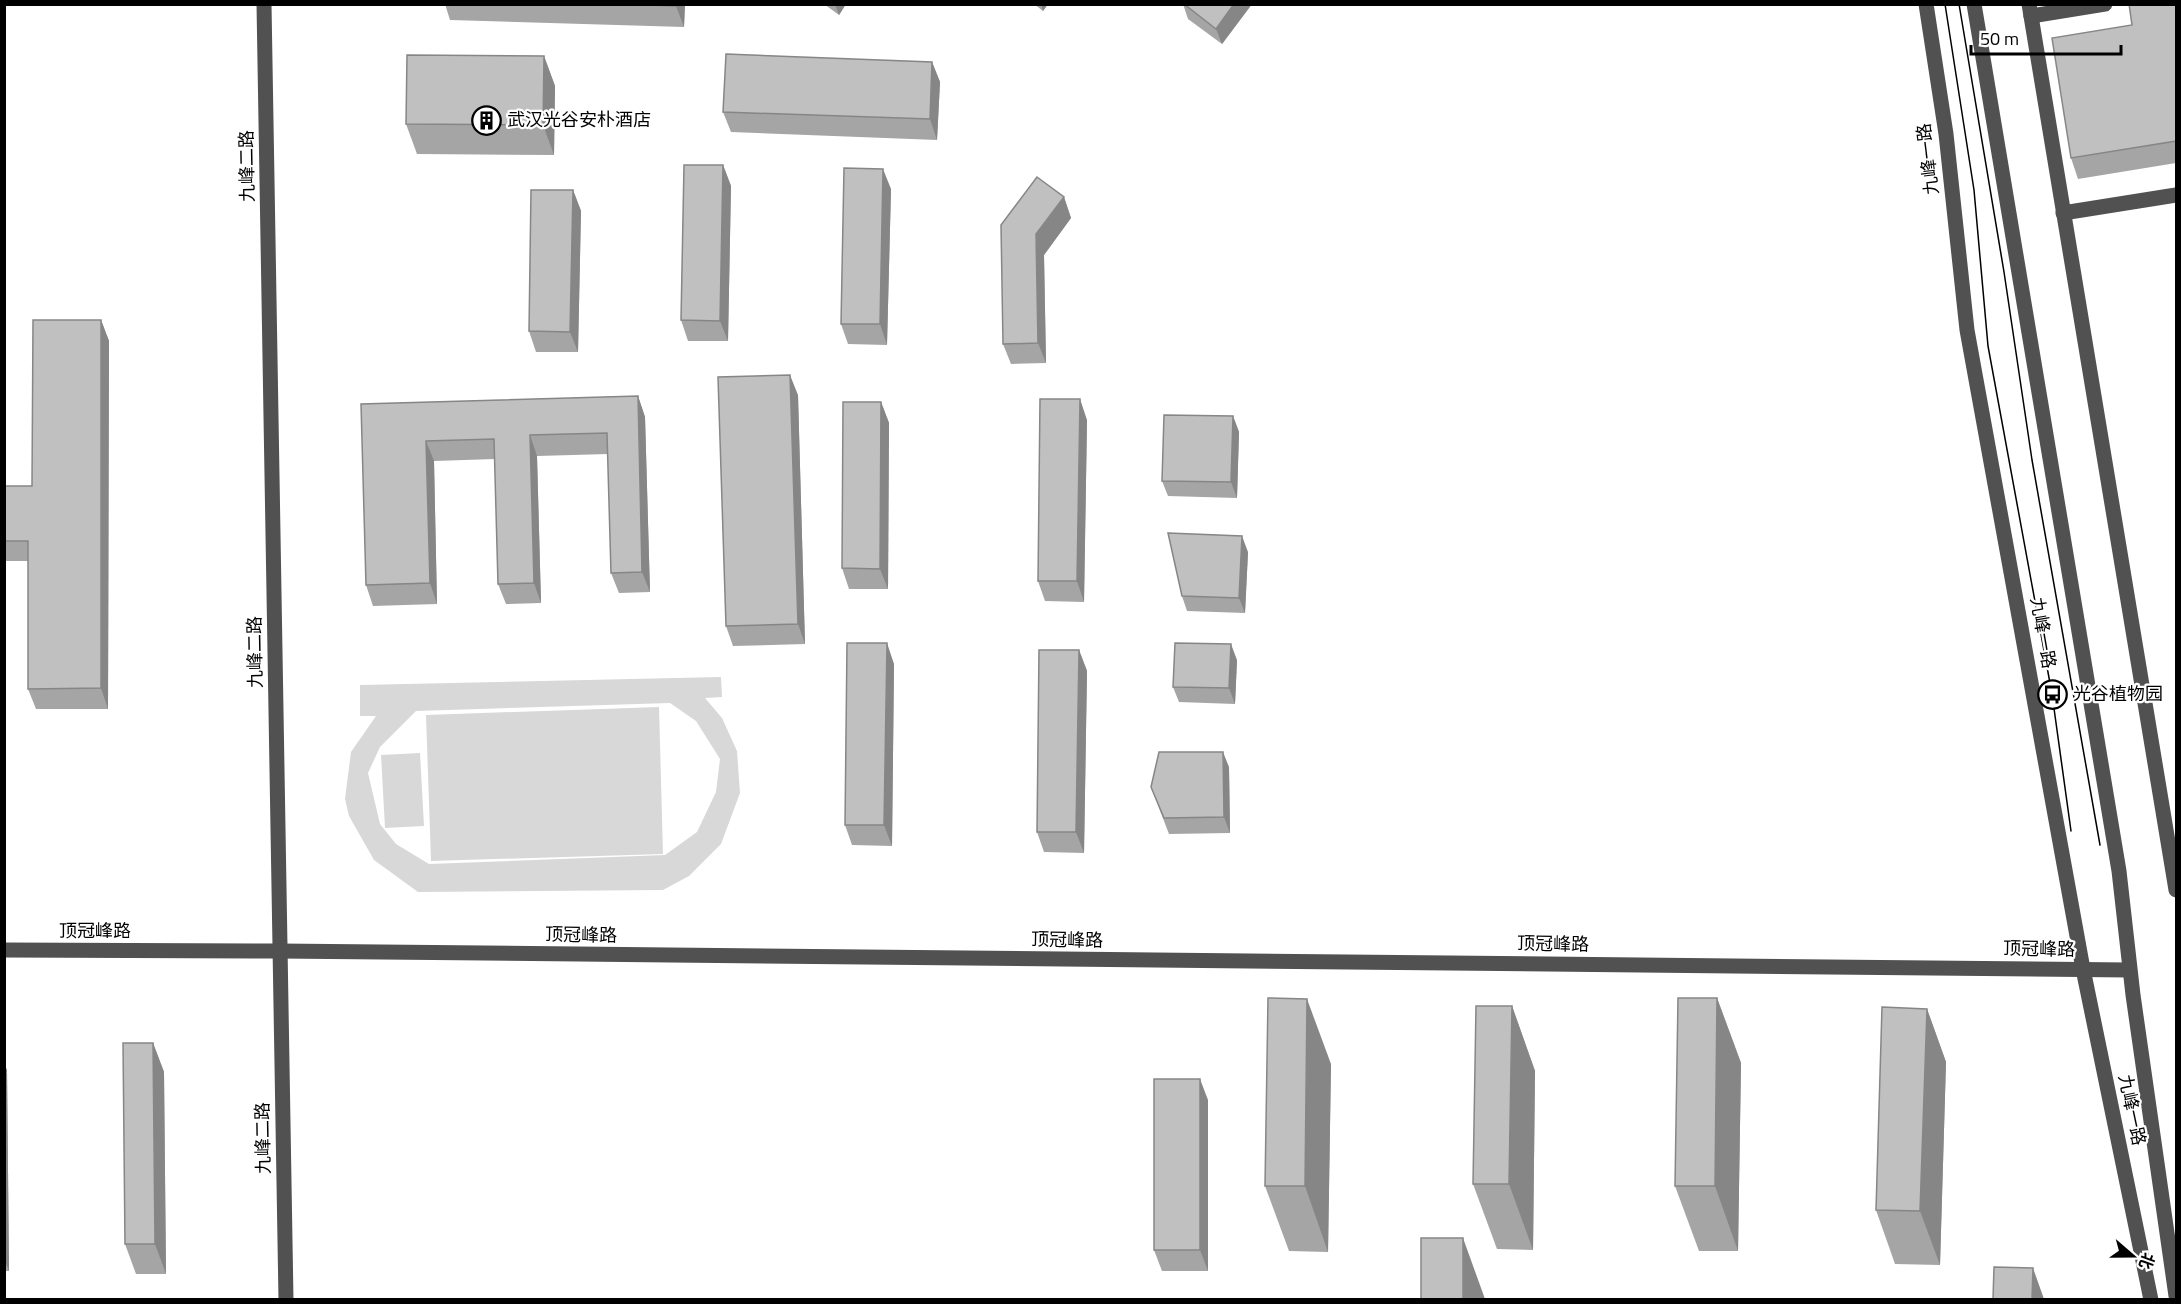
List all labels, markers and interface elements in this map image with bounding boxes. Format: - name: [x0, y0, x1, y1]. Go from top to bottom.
- scale bar: [1971, 18, 2121, 56]
- text: 50 m: [1980, 25, 2019, 52]
- building icon: 武汉光谷安朴酒店: [470, 104, 502, 136]
- place label: 武汉光谷安朴酒店: [507, 106, 651, 133]
- street label: 九峰一路: [1910, 122, 1945, 196]
- street label: 九峰二路: [232, 130, 261, 202]
- street label: 九峰一路: [2024, 595, 2063, 671]
- street label: 九峰二路: [240, 616, 269, 688]
- bus stop icon: 光谷植物园: [2036, 678, 2068, 710]
- place label: 光谷植物园: [2073, 680, 2163, 707]
- street label: 顶冠峰路: [59, 917, 131, 944]
- street label: 顶冠峰路: [545, 920, 617, 949]
- street label: 顶冠峰路: [1031, 925, 1103, 954]
- street label: 顶冠峰路: [1517, 929, 1589, 958]
- street label: 顶冠峰路: [2003, 934, 2075, 963]
- street label: 九峰一路: [2112, 1072, 2153, 1148]
- street label: 九峰二路: [248, 1102, 277, 1174]
- north arrow: [2103, 1226, 2163, 1286]
- text: 北: [2133, 1250, 2161, 1273]

